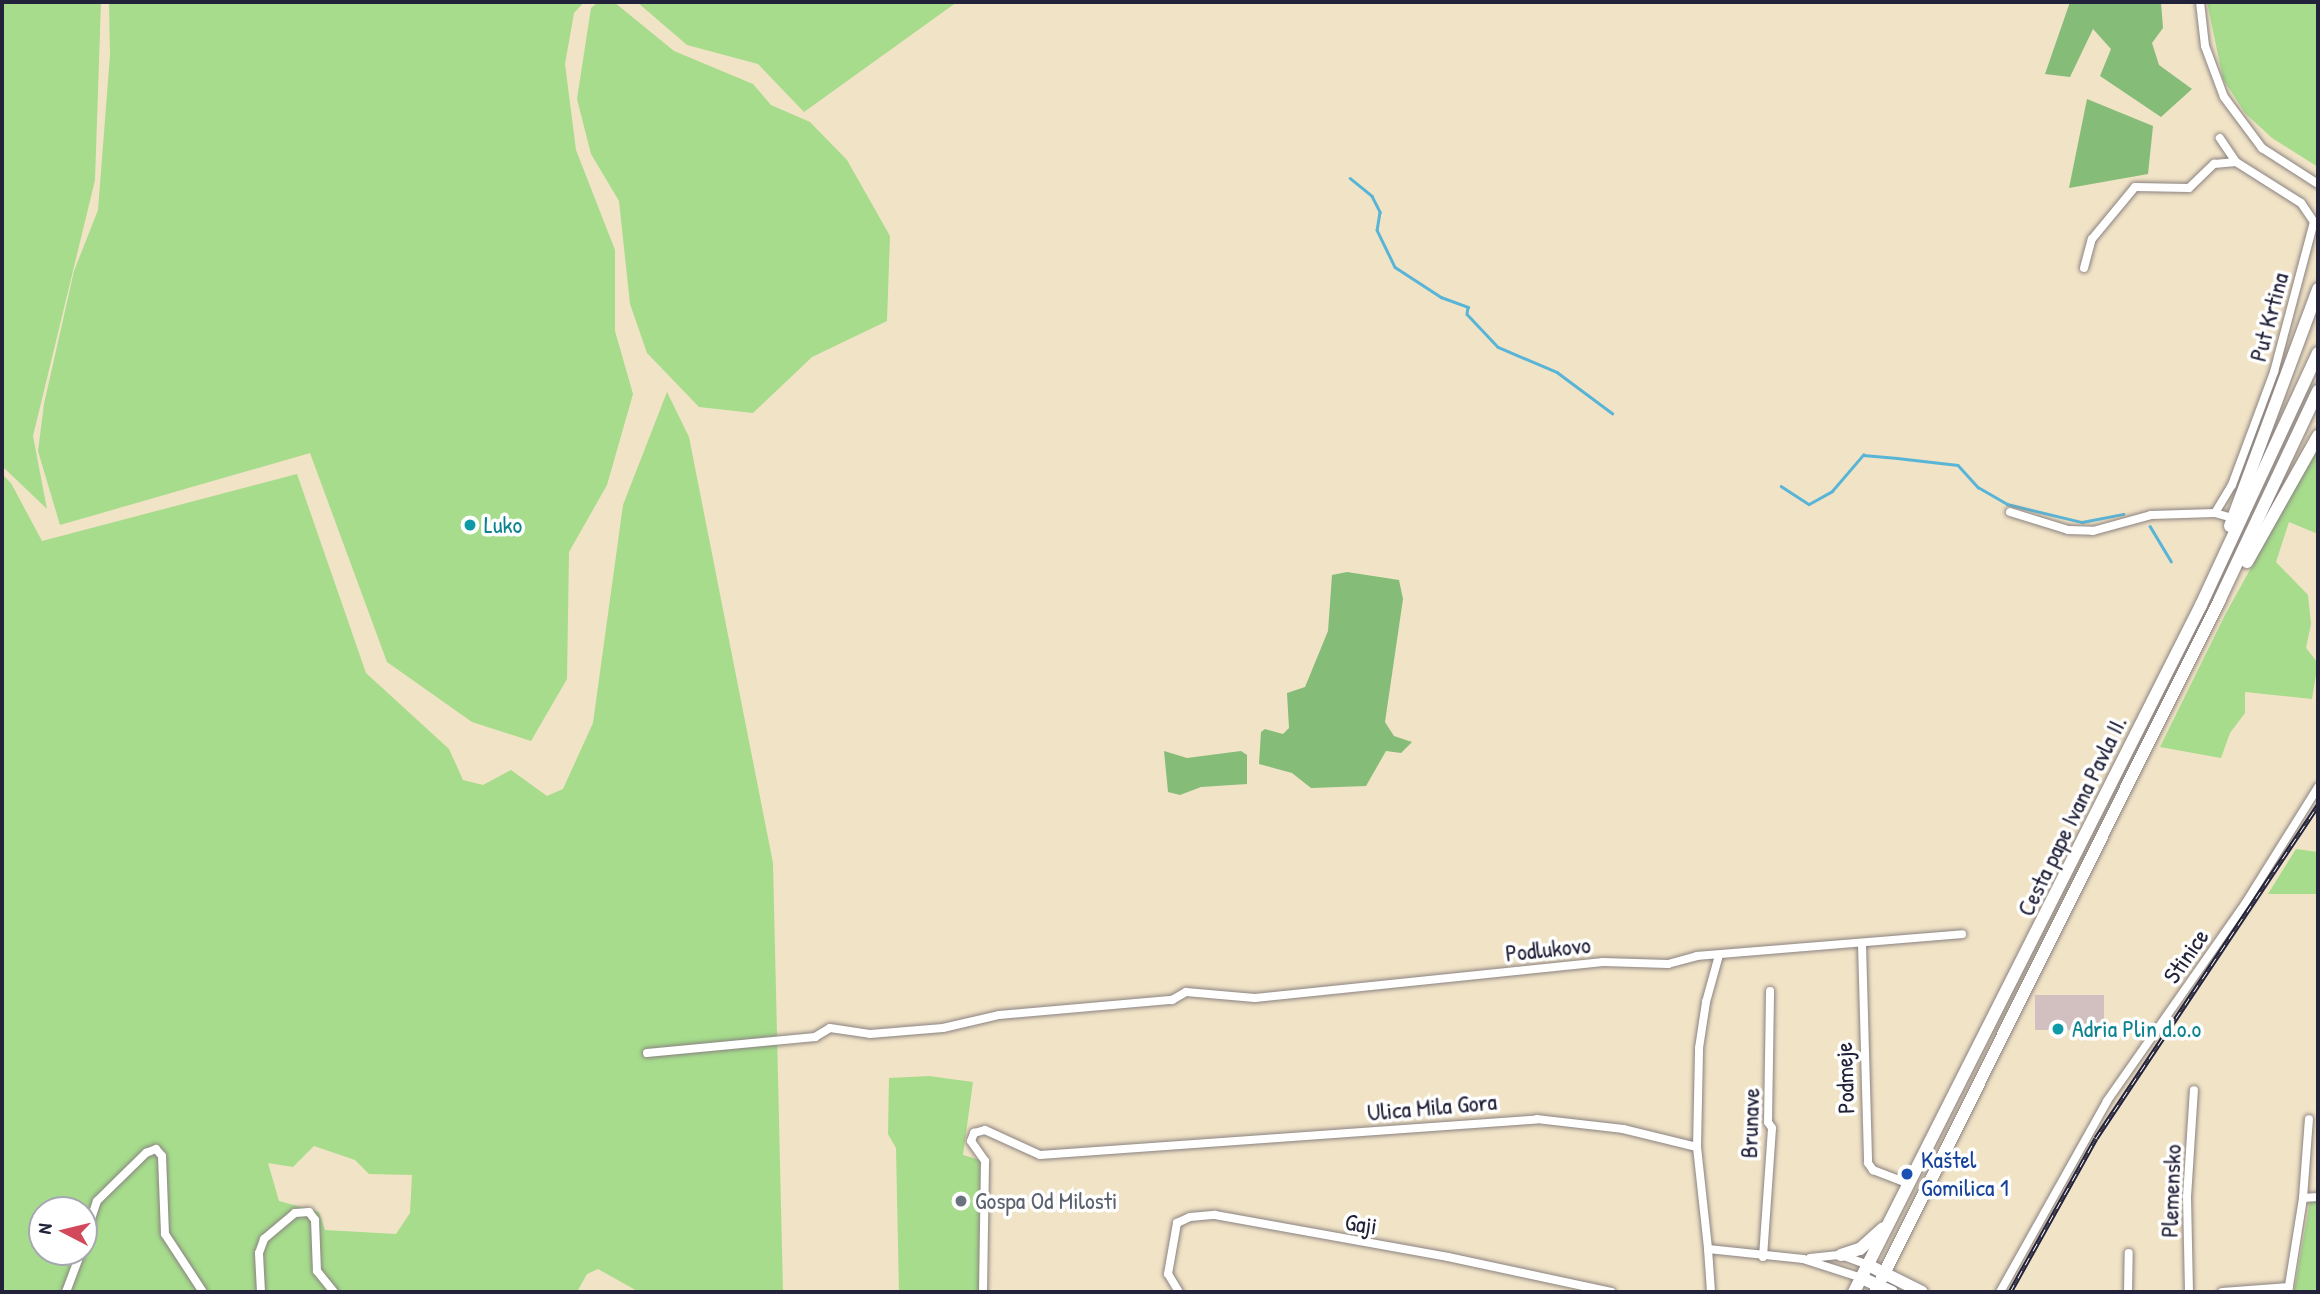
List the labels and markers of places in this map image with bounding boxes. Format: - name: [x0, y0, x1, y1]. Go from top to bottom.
- place label: Luko: [484, 511, 522, 539]
- marker: Luko: [462, 517, 478, 533]
- place label: Adria Plin d.o.o: [2072, 1015, 2201, 1043]
- marker: Adria Plin d.o.o: [2050, 1021, 2066, 1037]
- place label: Kaštel Gomilica 1: [1921, 1146, 2009, 1202]
- marker: Kaštel Gomilica 1: [1899, 1166, 1915, 1182]
- place label: Gospa Od Milosti: [975, 1187, 1117, 1215]
- marker: Gospa Od Milosti: [953, 1193, 969, 1209]

